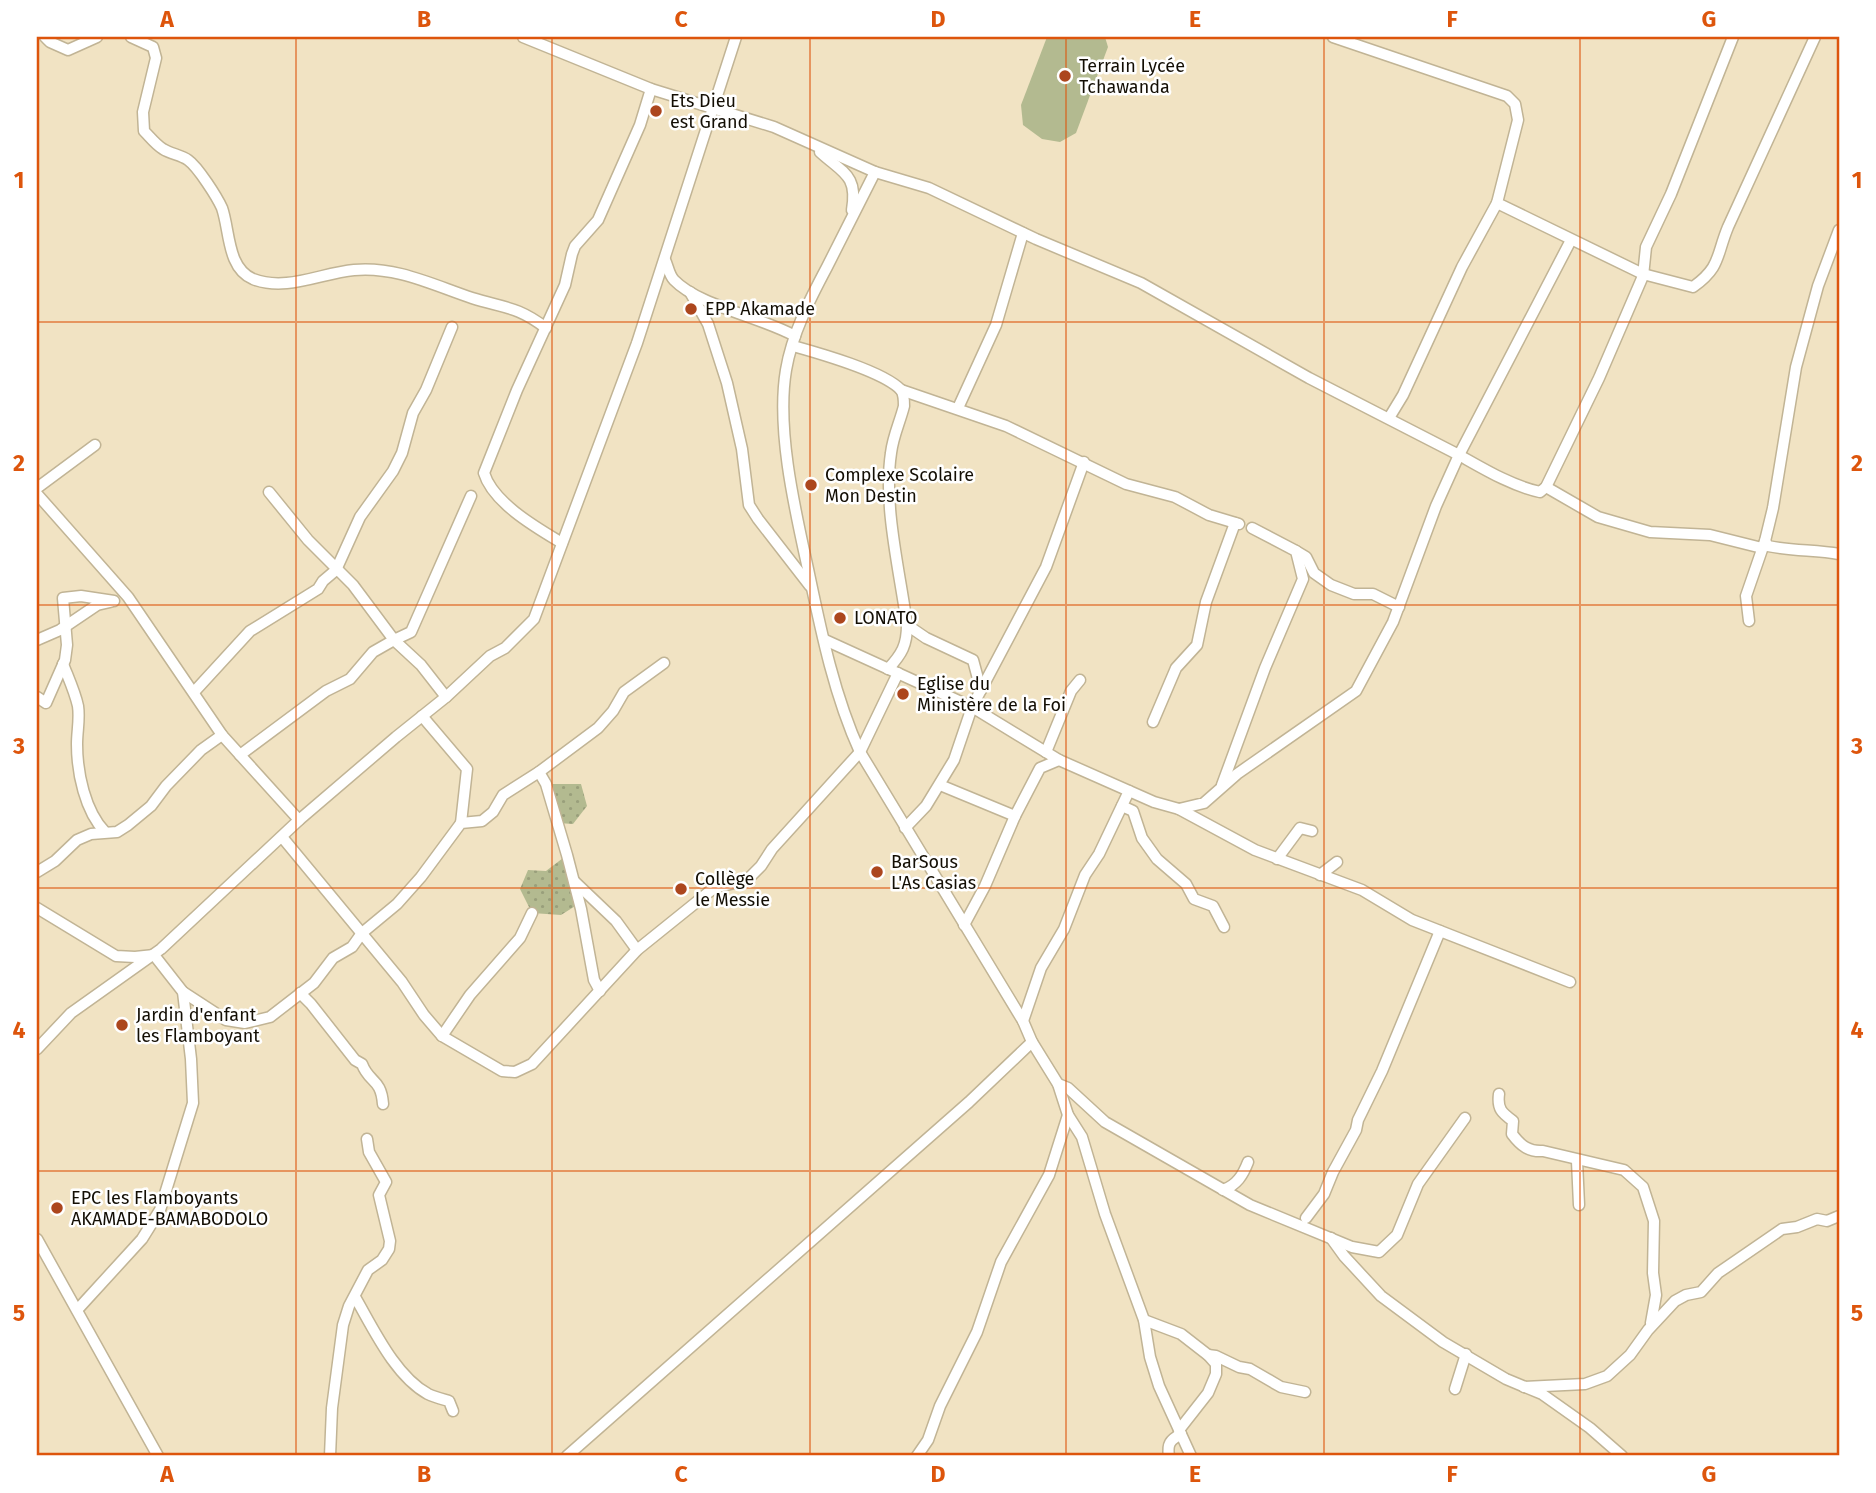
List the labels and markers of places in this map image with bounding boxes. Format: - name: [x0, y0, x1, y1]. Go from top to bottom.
- place label: Terrain Lycée Tchawanda: [1079, 55, 1185, 98]
- marker: Terrain Lycée Tchawanda: [1057, 68, 1073, 84]
- place label: Ets Dieu est Grand: [670, 90, 748, 133]
- marker: Ets Dieu est Grand: [648, 103, 664, 119]
- place label: EPP Akamade: [705, 298, 815, 320]
- marker: EPP Akamade: [683, 301, 699, 317]
- place label: Complexe Scolaire Mon Destin: [825, 464, 974, 507]
- marker: Complexe Scolaire Mon Destin: [803, 477, 819, 493]
- place label: LONATO: [854, 607, 917, 629]
- marker: LONATO: [832, 610, 848, 626]
- place label: Eglise du Ministère de la Foi: [917, 673, 1066, 716]
- marker: Eglise du Ministère de la Foi: [895, 686, 911, 702]
- place label: BarSous L'As Casias: [891, 851, 976, 894]
- marker: BarSous L'As Casias: [869, 864, 885, 880]
- place label: Collège le Messie: [695, 868, 770, 911]
- marker: Collège le Messie: [673, 881, 689, 897]
- place label: Jardin d'enfant les Flamboyant: [136, 1004, 260, 1047]
- marker: Jardin d'enfant les Flamboyant: [114, 1017, 130, 1033]
- place label: EPC les Flamboyants AKAMADE-BAMABODOLO: [71, 1187, 268, 1230]
- marker: EPC les Flamboyants AKAMADE-BAMABODOLO: [49, 1200, 65, 1216]

